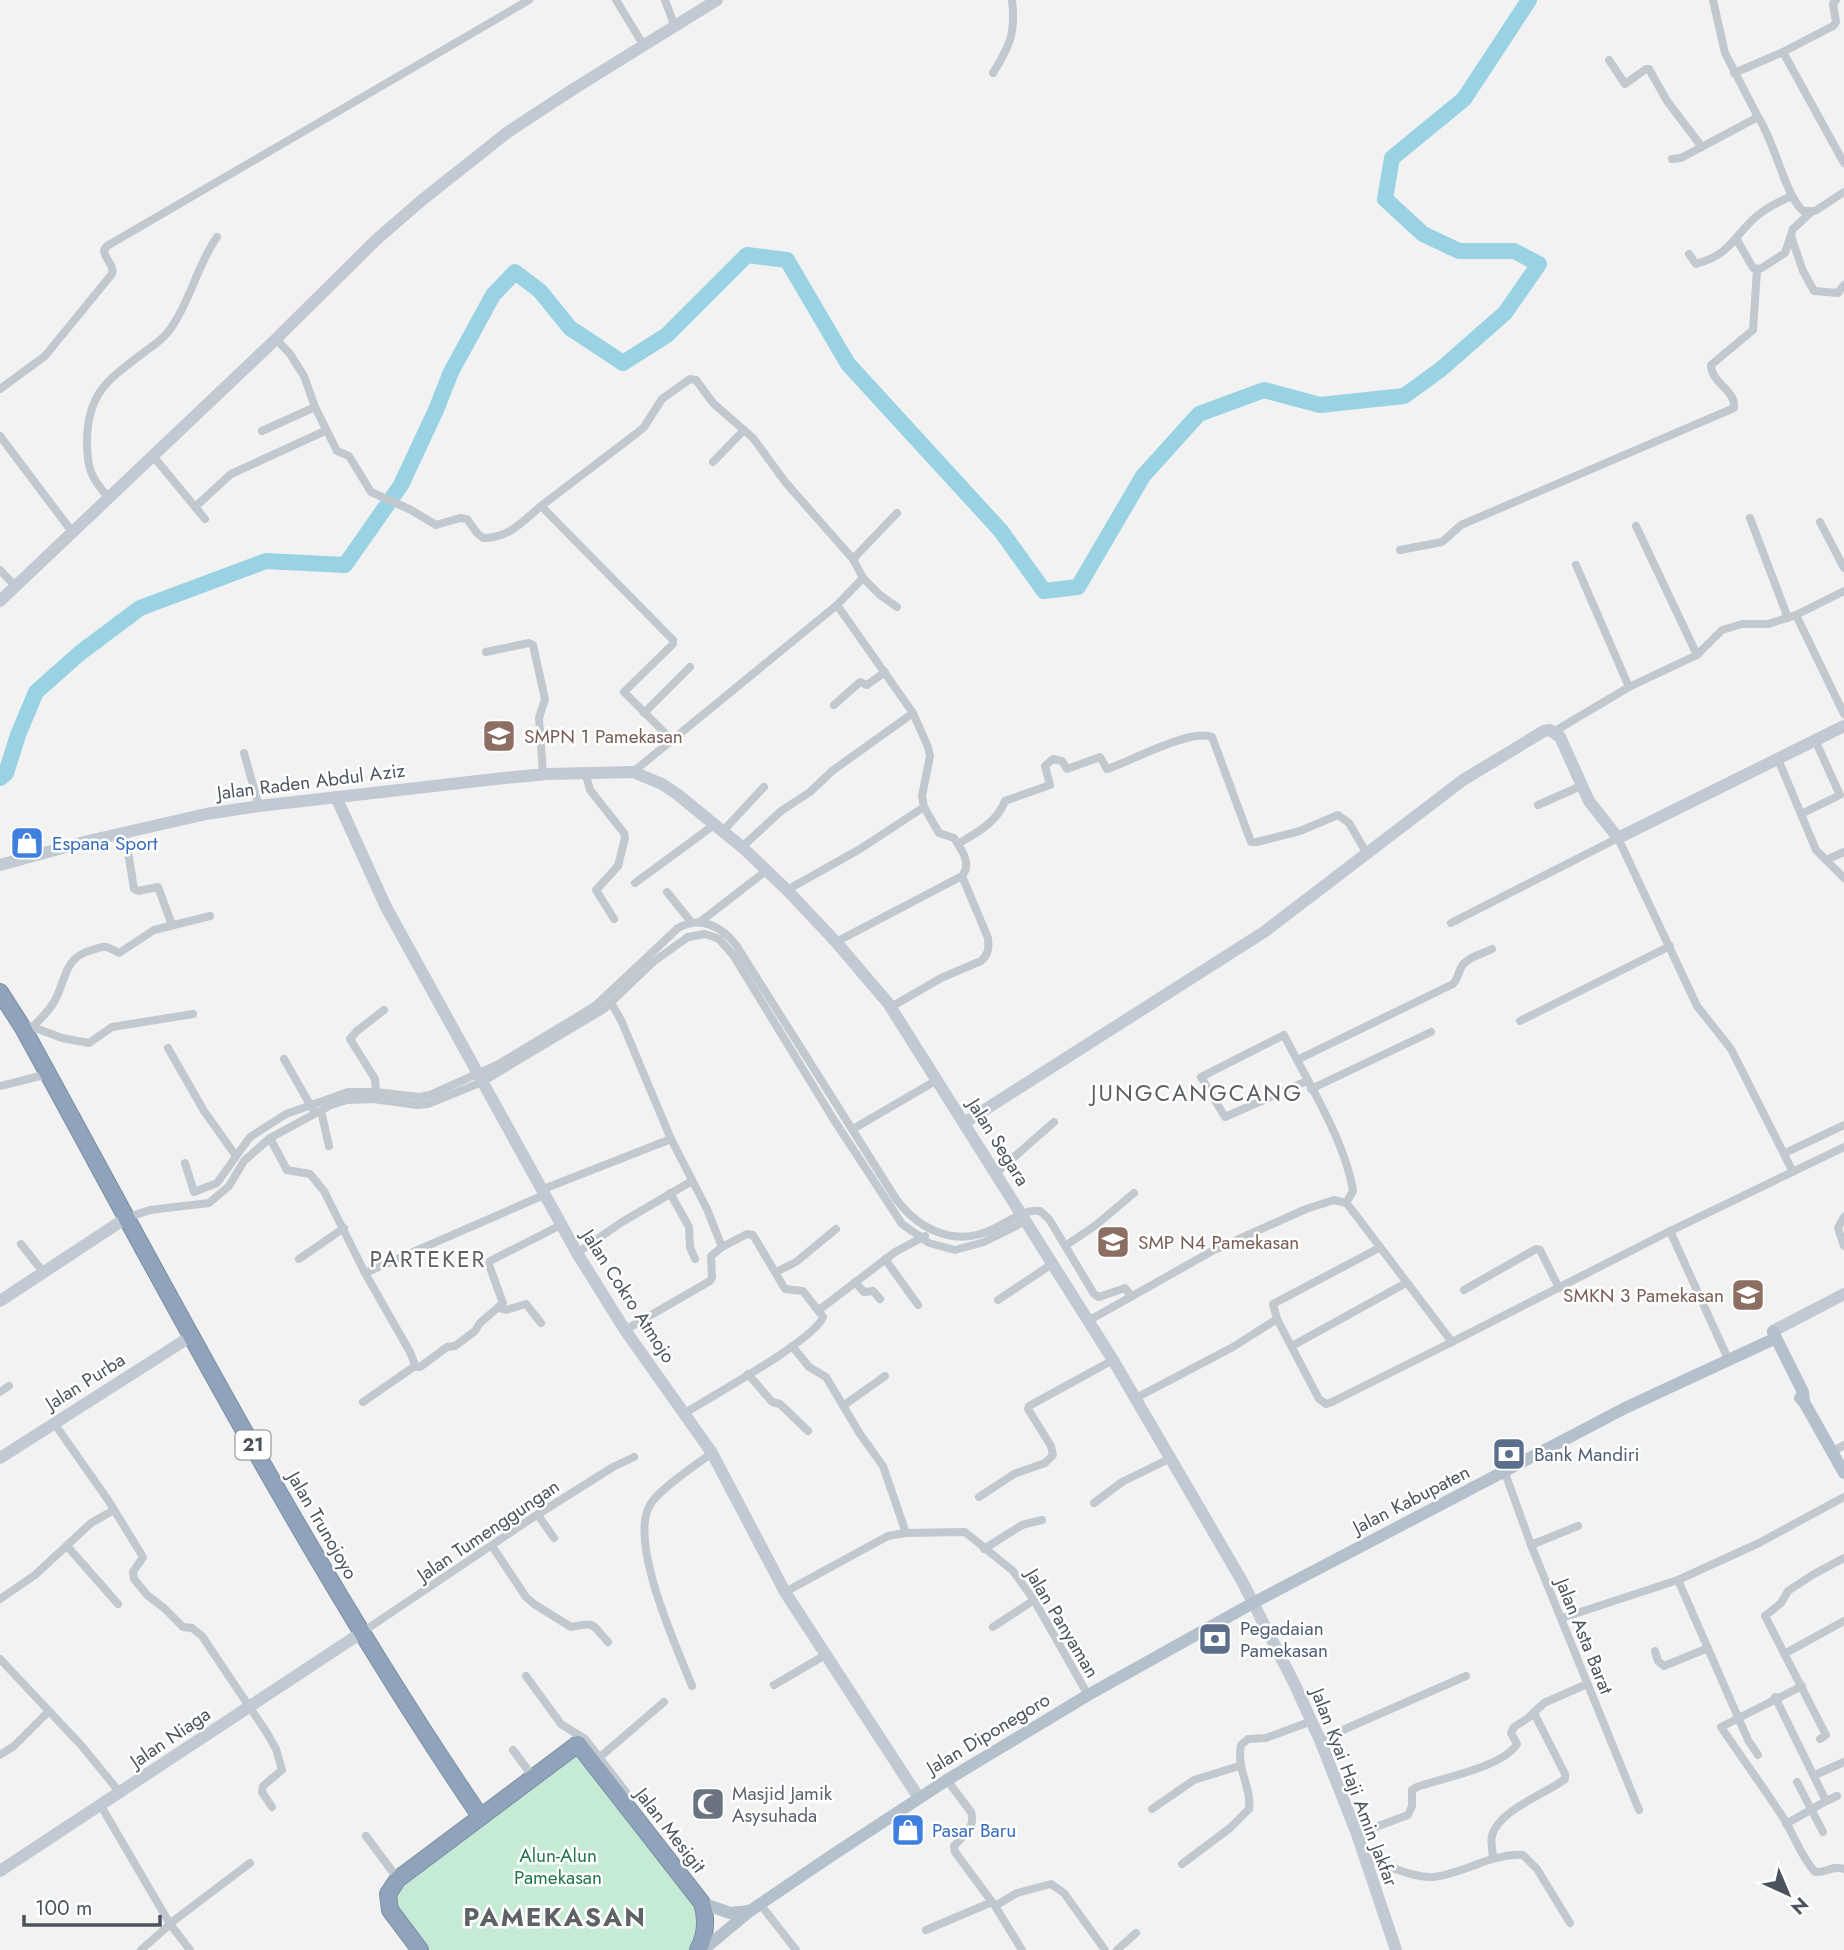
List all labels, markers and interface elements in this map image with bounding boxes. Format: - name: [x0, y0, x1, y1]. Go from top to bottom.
- school or university icon: SMPN 1 Pamekasan: [480, 717, 518, 755]
- place label: SMPN 1 Pamekasan: [524, 723, 683, 750]
- street label: Jalan Raden Abdul Aziz: [213, 757, 407, 807]
- shop icon: Espana Sport: [8, 824, 46, 862]
- place label: Espana Sport: [52, 830, 158, 857]
- district label: JUNGCANGCANG: [1088, 1076, 1303, 1110]
- street label: Jalan Segara: [959, 1091, 1036, 1191]
- street label: Jalan Cokro Atmojo: [574, 1222, 682, 1368]
- school or university icon: SMP N4 Pamekasan: [1094, 1223, 1132, 1261]
- place label: SMP N4 Pamekasan: [1138, 1229, 1299, 1256]
- district label: PARTEKER: [370, 1242, 486, 1276]
- school or university icon: SMKN 3 Pamekasan: [1729, 1276, 1767, 1314]
- place label: SMKN 3 Pamekasan: [1563, 1282, 1724, 1309]
- street label: Jalan Purba: [38, 1346, 130, 1418]
- road number: 21: [236, 1430, 270, 1460]
- bank icon: Bank Mandiri: [1490, 1435, 1528, 1473]
- place label: Bank Mandiri: [1534, 1441, 1640, 1468]
- street label: Jalan Kabupaten: [1345, 1458, 1474, 1542]
- street label: Jalan Trunojoyo: [279, 1464, 364, 1584]
- street label: Jalan Tumenggungan: [409, 1473, 565, 1590]
- street label: Jalan Panyaman: [1018, 1561, 1106, 1683]
- street label: Jalan Asta Barat: [1548, 1572, 1620, 1698]
- place label: Pegadaian Pamekasan: [1240, 1615, 1328, 1664]
- bank icon: Pegadaian Pamekasan: [1196, 1620, 1234, 1658]
- street label: Jalan Kyai Haji Amin Jakfar: [1303, 1681, 1405, 1891]
- street label: Jalan Diponegoro: [919, 1686, 1055, 1782]
- street label: Jalan Niaga: [122, 1701, 216, 1776]
- street label: Jalan Mesigit: [627, 1780, 713, 1879]
- place label: Masjid Jamik Asysuhada: [732, 1780, 833, 1829]
- mosque icon: Masjid Jamik Asysuhada: [689, 1785, 727, 1823]
- shop icon: Pasar Baru: [889, 1811, 927, 1849]
- place label: Pasar Baru: [932, 1817, 1016, 1844]
- park label: Alun-Alun Pamekasan: [514, 1842, 602, 1891]
- north arrow: [1753, 1859, 1823, 1929]
- scale bar: [24, 1884, 161, 1928]
- text: N: [1785, 1891, 1814, 1921]
- text: 100 m: [35, 1893, 92, 1923]
- district label: PAMEKASAN: [463, 1898, 647, 1936]

